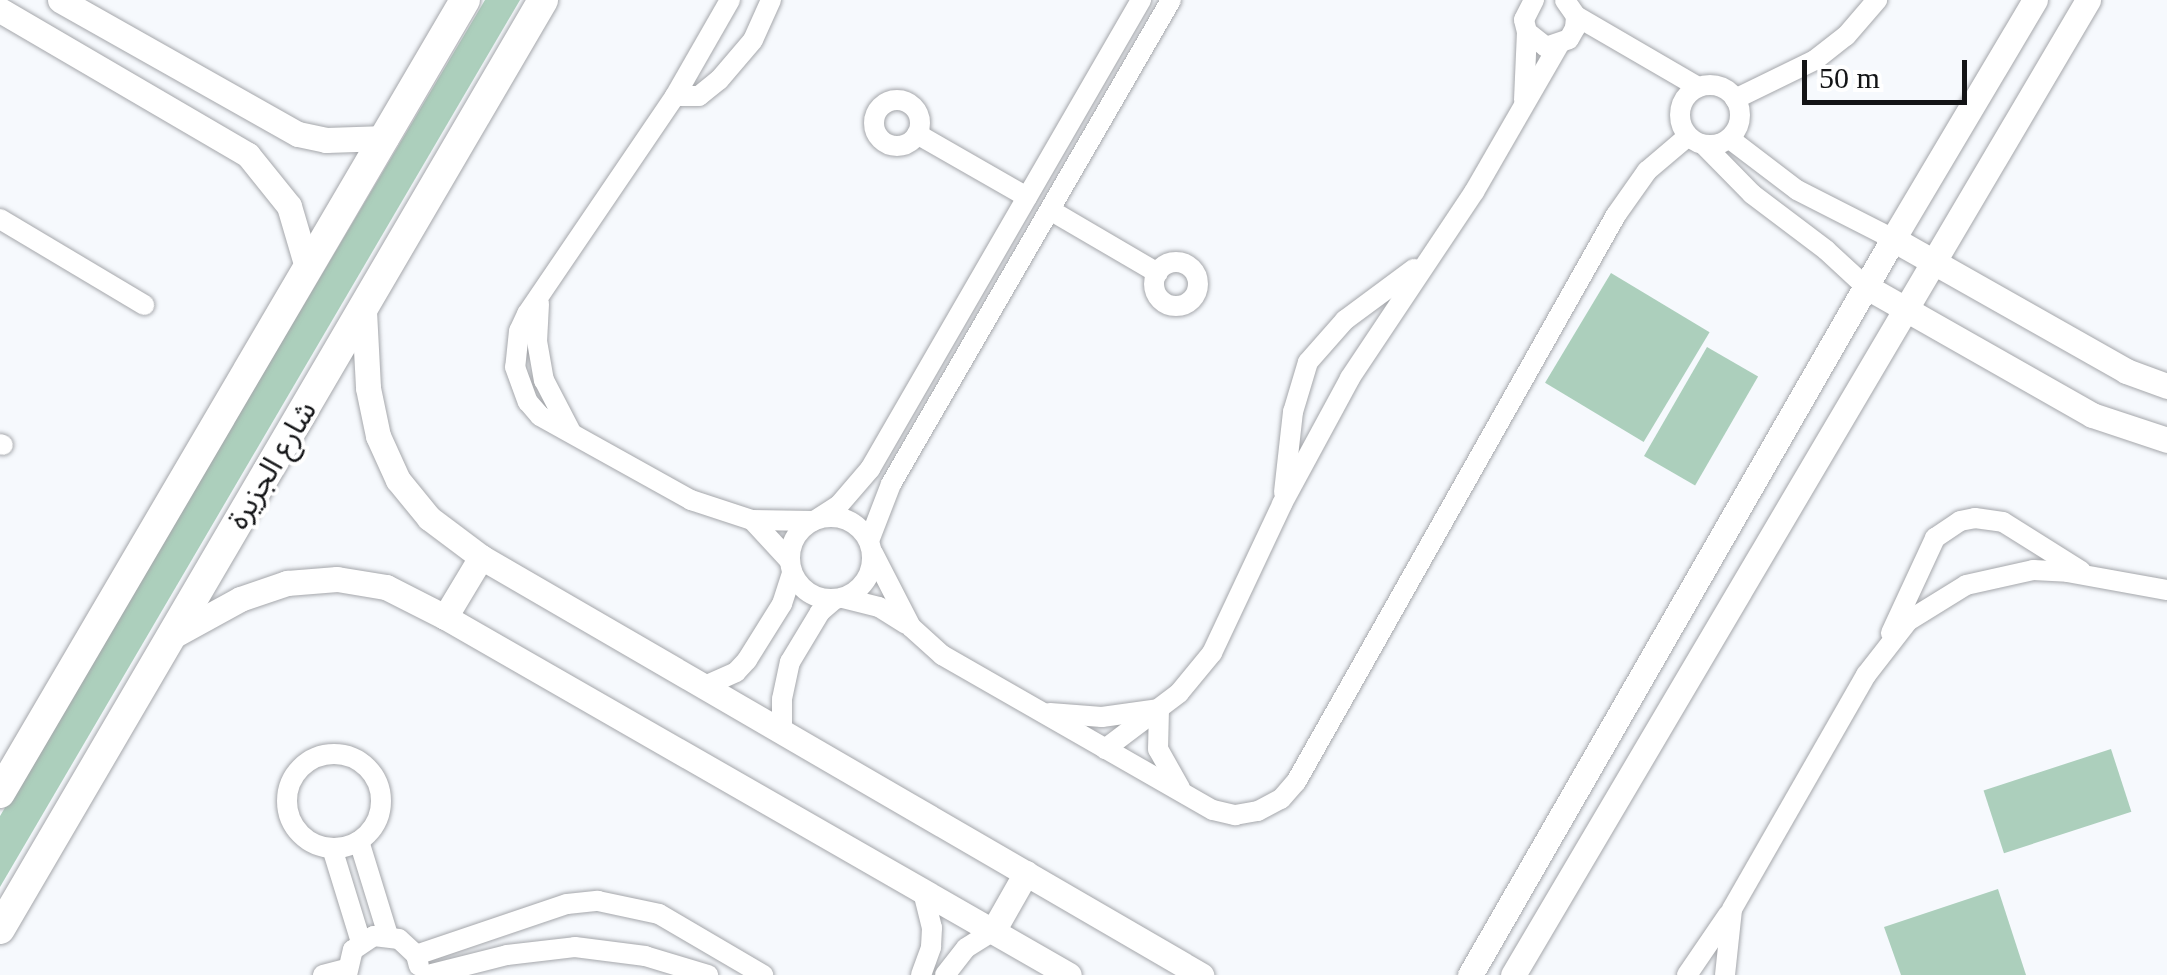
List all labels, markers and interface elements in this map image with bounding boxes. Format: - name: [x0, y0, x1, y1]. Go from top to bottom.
- scale bar: [1807, 40, 1972, 102]
- text: 50 m: [1819, 61, 1880, 94]
- street label: شارع الجزيرة: [220, 395, 324, 535]

